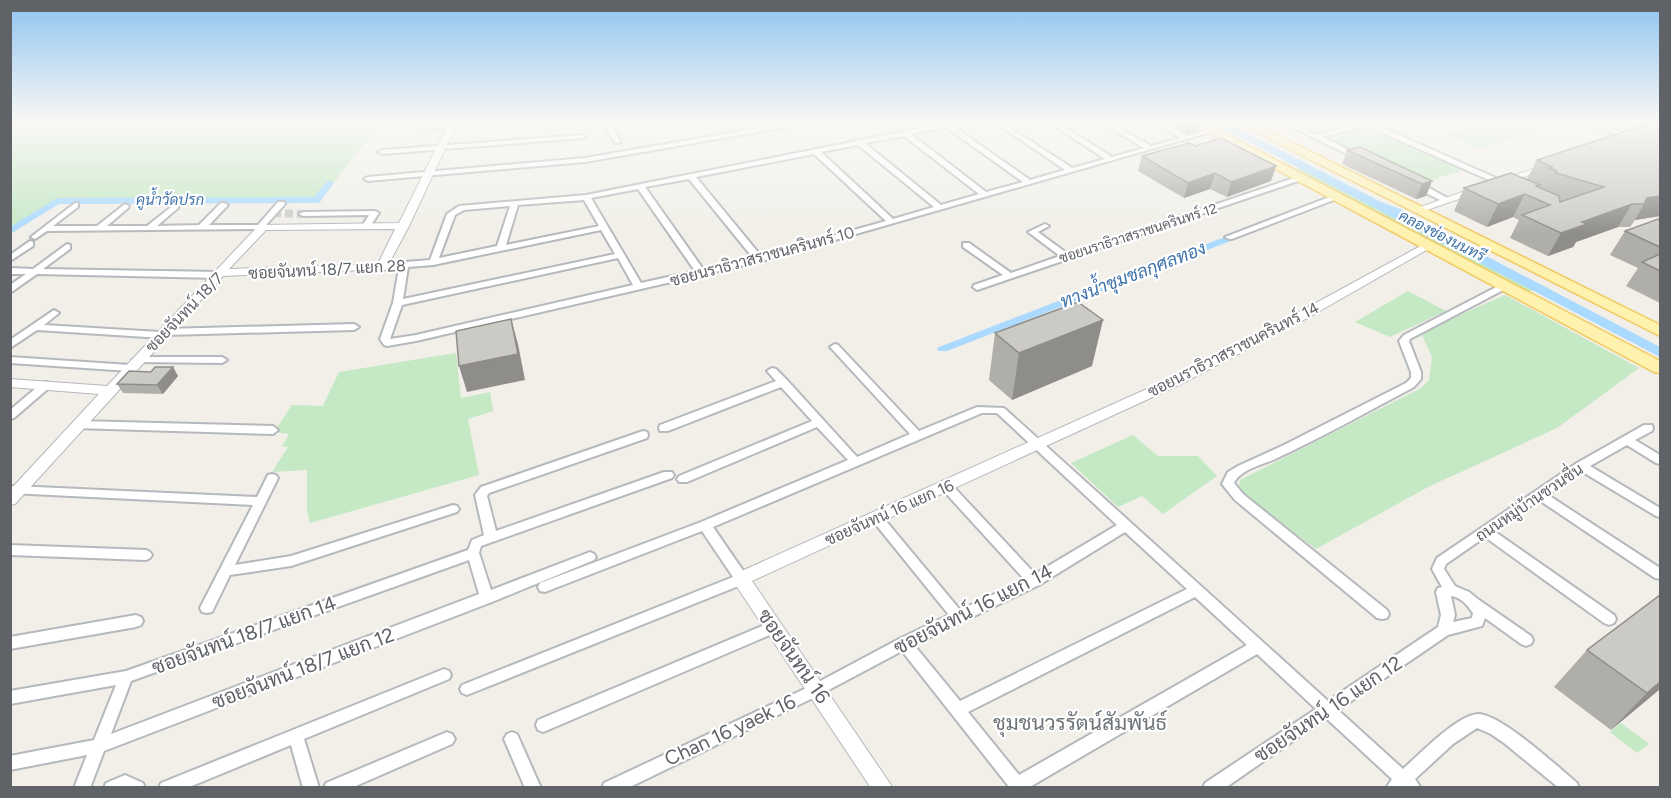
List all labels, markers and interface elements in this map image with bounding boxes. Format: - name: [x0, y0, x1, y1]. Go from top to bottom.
- water label: คูน้ำวัดปรก: [136, 187, 204, 210]
- street label: ซอยนราธิวาสราชนครินทร์ 12: [1057, 199, 1219, 267]
- water label: คลองช่องนนทรี: [1396, 206, 1489, 266]
- street label: ซอยนราธิวาสราชนครินทร์ 10: [667, 220, 856, 290]
- water label: ทางน้ำชุมชลกุศลทอง: [1055, 232, 1209, 314]
- street label: ซอยจันทน์ 18/7 แยก 28: [248, 253, 406, 283]
- street label: ซอยจันทน์ 18/7: [139, 266, 227, 356]
- street label: ซอยนราธิวาสราชนครินทร์ 14: [1143, 295, 1322, 401]
- street label: ถนนหมู่บ้านชวนชื่น: [1469, 455, 1588, 547]
- street label: ซอยจันทน์ 16 แยก 16: [821, 473, 957, 549]
- street label: ซอยจันทน์ 16 แยก 14: [889, 557, 1056, 659]
- street label: ซอยจันทน์ 18/7 แยก 14: [148, 589, 339, 680]
- street label: ซอยจันทน์ 16: [753, 603, 837, 708]
- street label: ซอยจันทน์ 18/7 แยก 12: [208, 620, 397, 714]
- street label: ซอยจันทน์ 16 แยก 12: [1248, 649, 1407, 767]
- street label: Chan 16 yaek 16: [661, 689, 799, 771]
- district label: ชุมชนวรรัตน์สัมพันธ์: [993, 709, 1167, 737]

